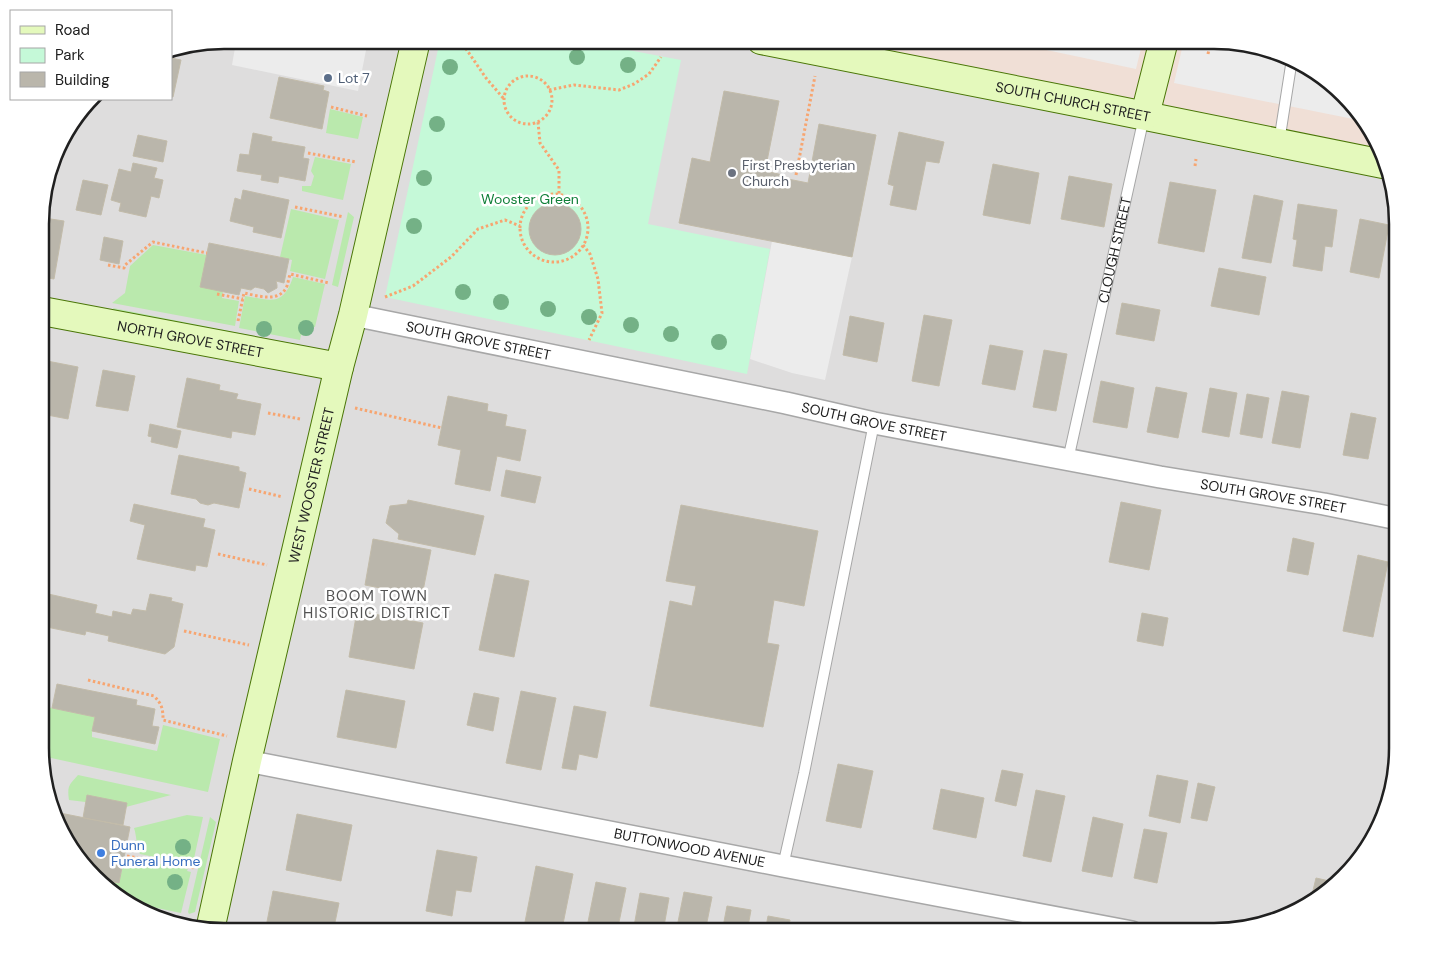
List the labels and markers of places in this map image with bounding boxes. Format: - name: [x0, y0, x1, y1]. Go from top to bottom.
- place label: Lot 7: [338, 69, 370, 87]
- marker: Lot 7: [322, 72, 334, 84]
- place label: First Presbyterian Church: [742, 156, 855, 190]
- marker: First Presbyterian Church: [726, 167, 738, 179]
- place label: Dunn Funeral Home: [111, 836, 200, 870]
- marker: Dunn Funeral Home: [95, 847, 107, 859]

